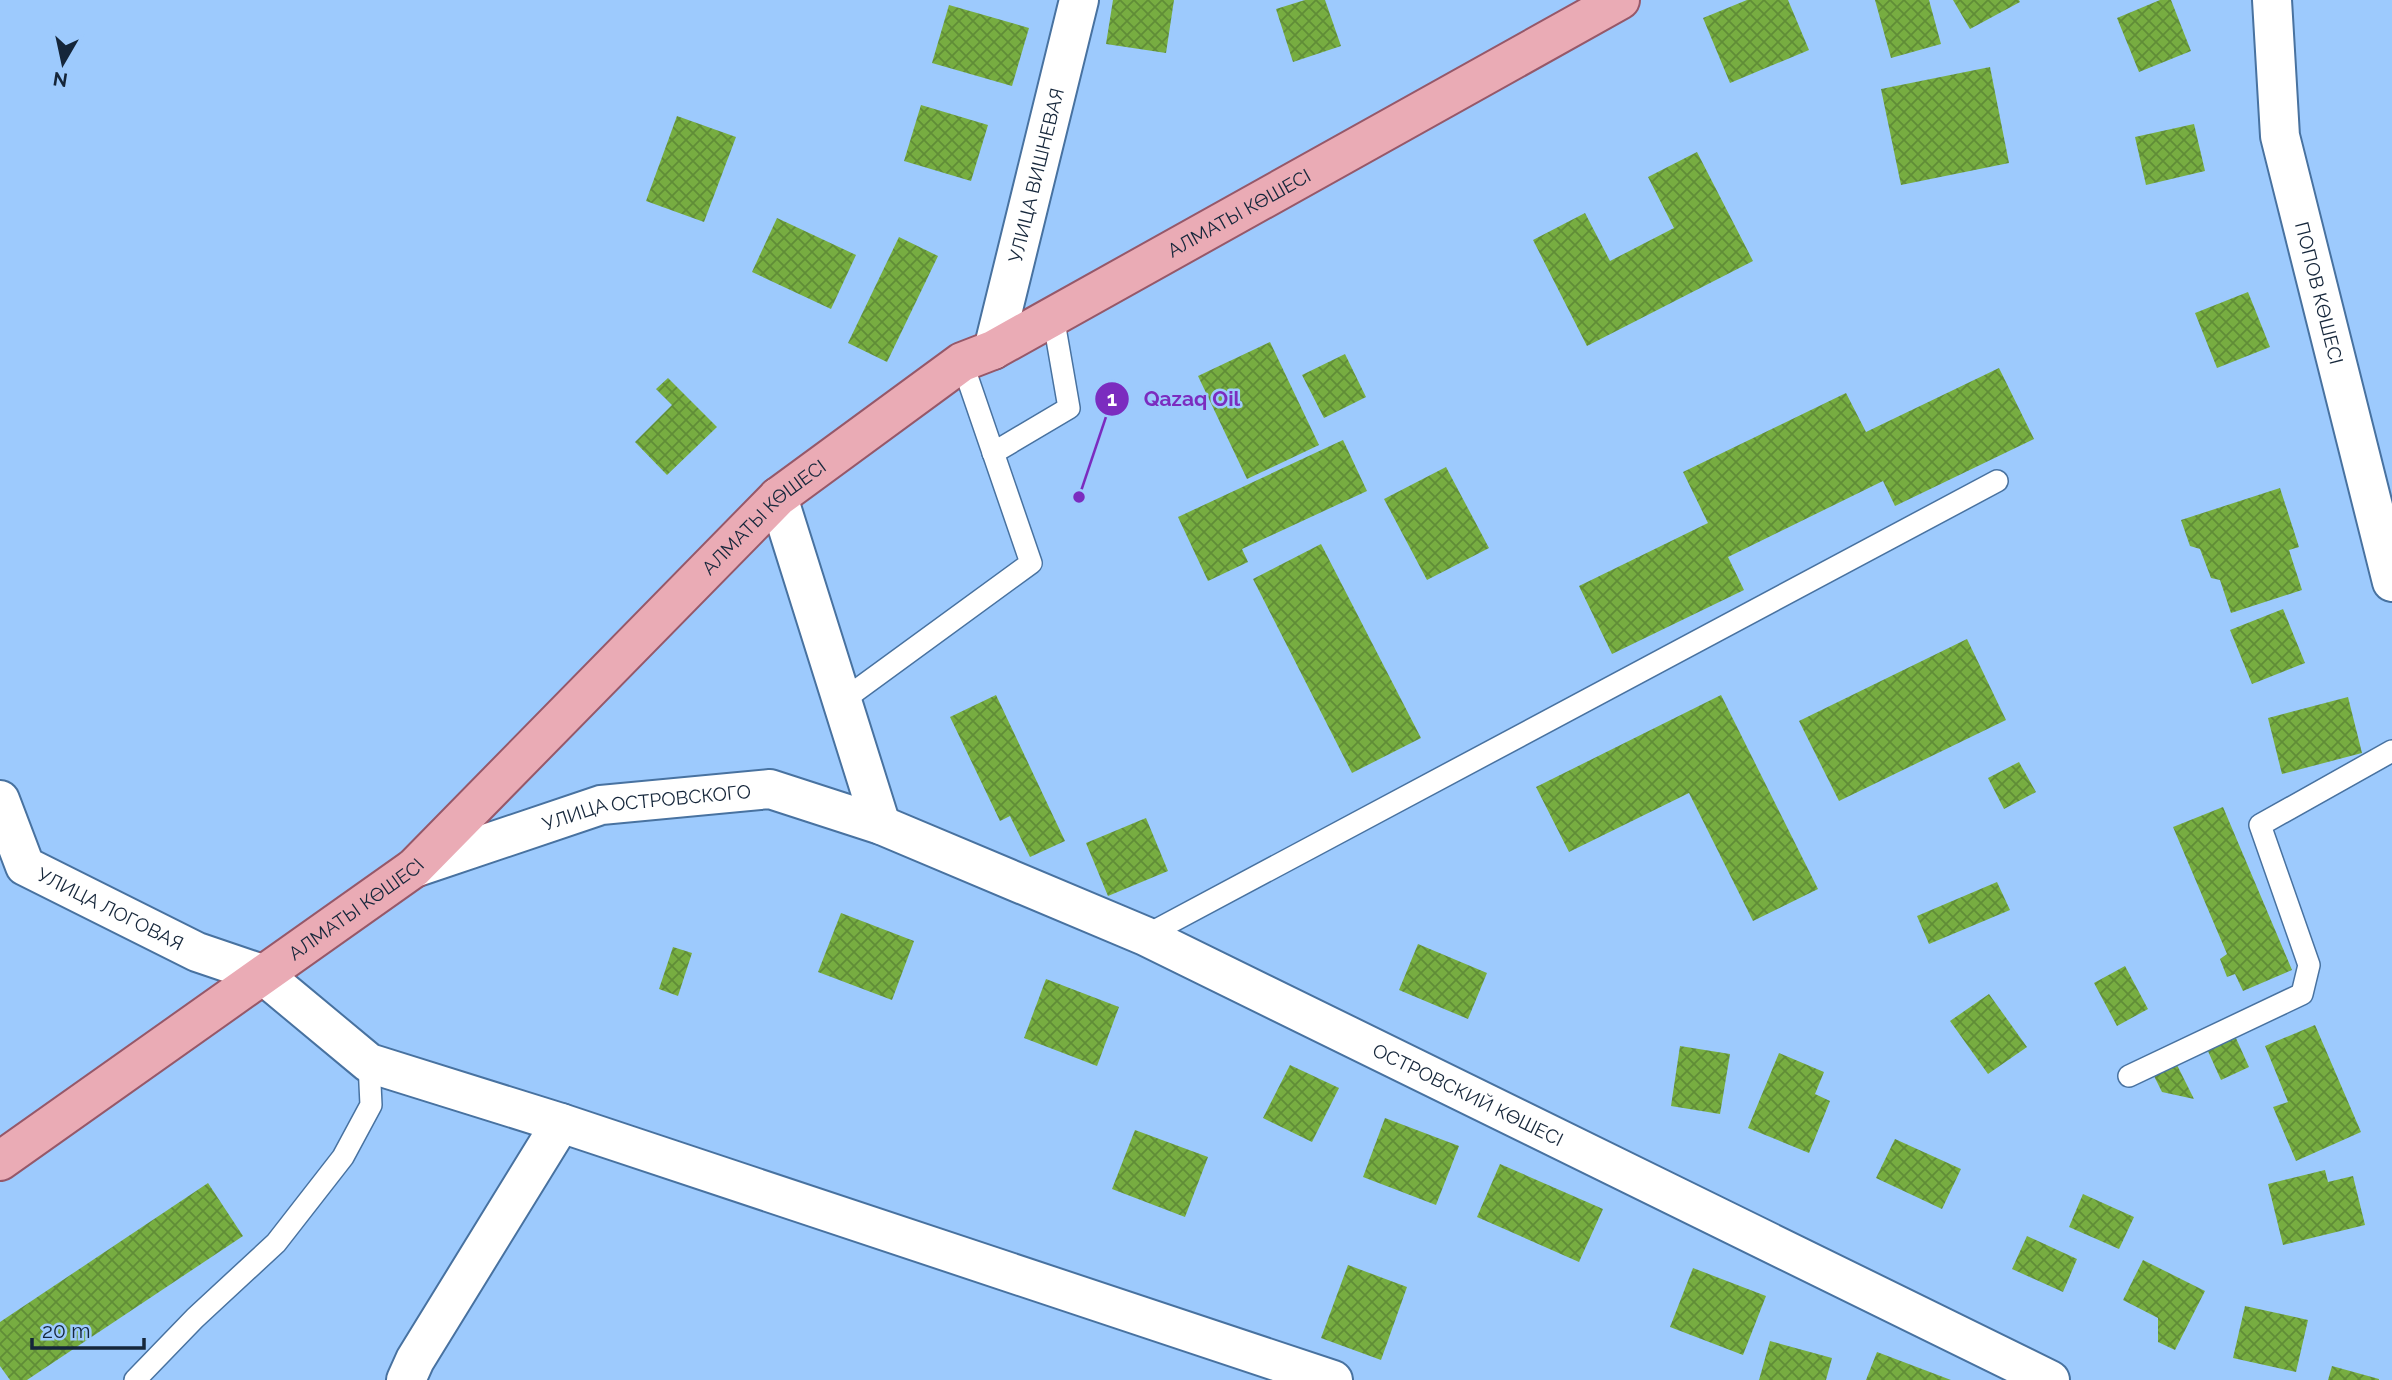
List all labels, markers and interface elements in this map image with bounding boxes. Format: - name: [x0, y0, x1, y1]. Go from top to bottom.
- north arrow: [28, 28, 98, 98]
- text: N: [51, 68, 69, 92]
- street label: УЛИЦА ВИШНЕВАЯ: [1004, 86, 1068, 265]
- street label: АЛМАТЫ КӨШЕСІ: [1163, 164, 1314, 261]
- street label: ПОПОВ КӨШЕСІ: [2291, 219, 2348, 366]
- callout: Qazaq Oil: [1094, 378, 1254, 420]
- text: 1: [1107, 386, 1117, 411]
- text: Qazaq Oil: [1144, 386, 1241, 411]
- street label: АЛМАТЫ КӨШЕСІ: [697, 455, 830, 579]
- street label: УЛИЦА ОСТРОВСКОГО: [540, 780, 752, 835]
- street label: АЛМАТЫ КӨШЕСІ: [284, 854, 428, 964]
- street label: УЛИЦА ЛОГОВАЯ: [34, 863, 187, 954]
- street label: ОСТРОВСКИЙ КӨШЕСІ: [1369, 1039, 1567, 1150]
- scale bar: [32, 1306, 144, 1350]
- text: 20 m: [42, 1318, 90, 1343]

